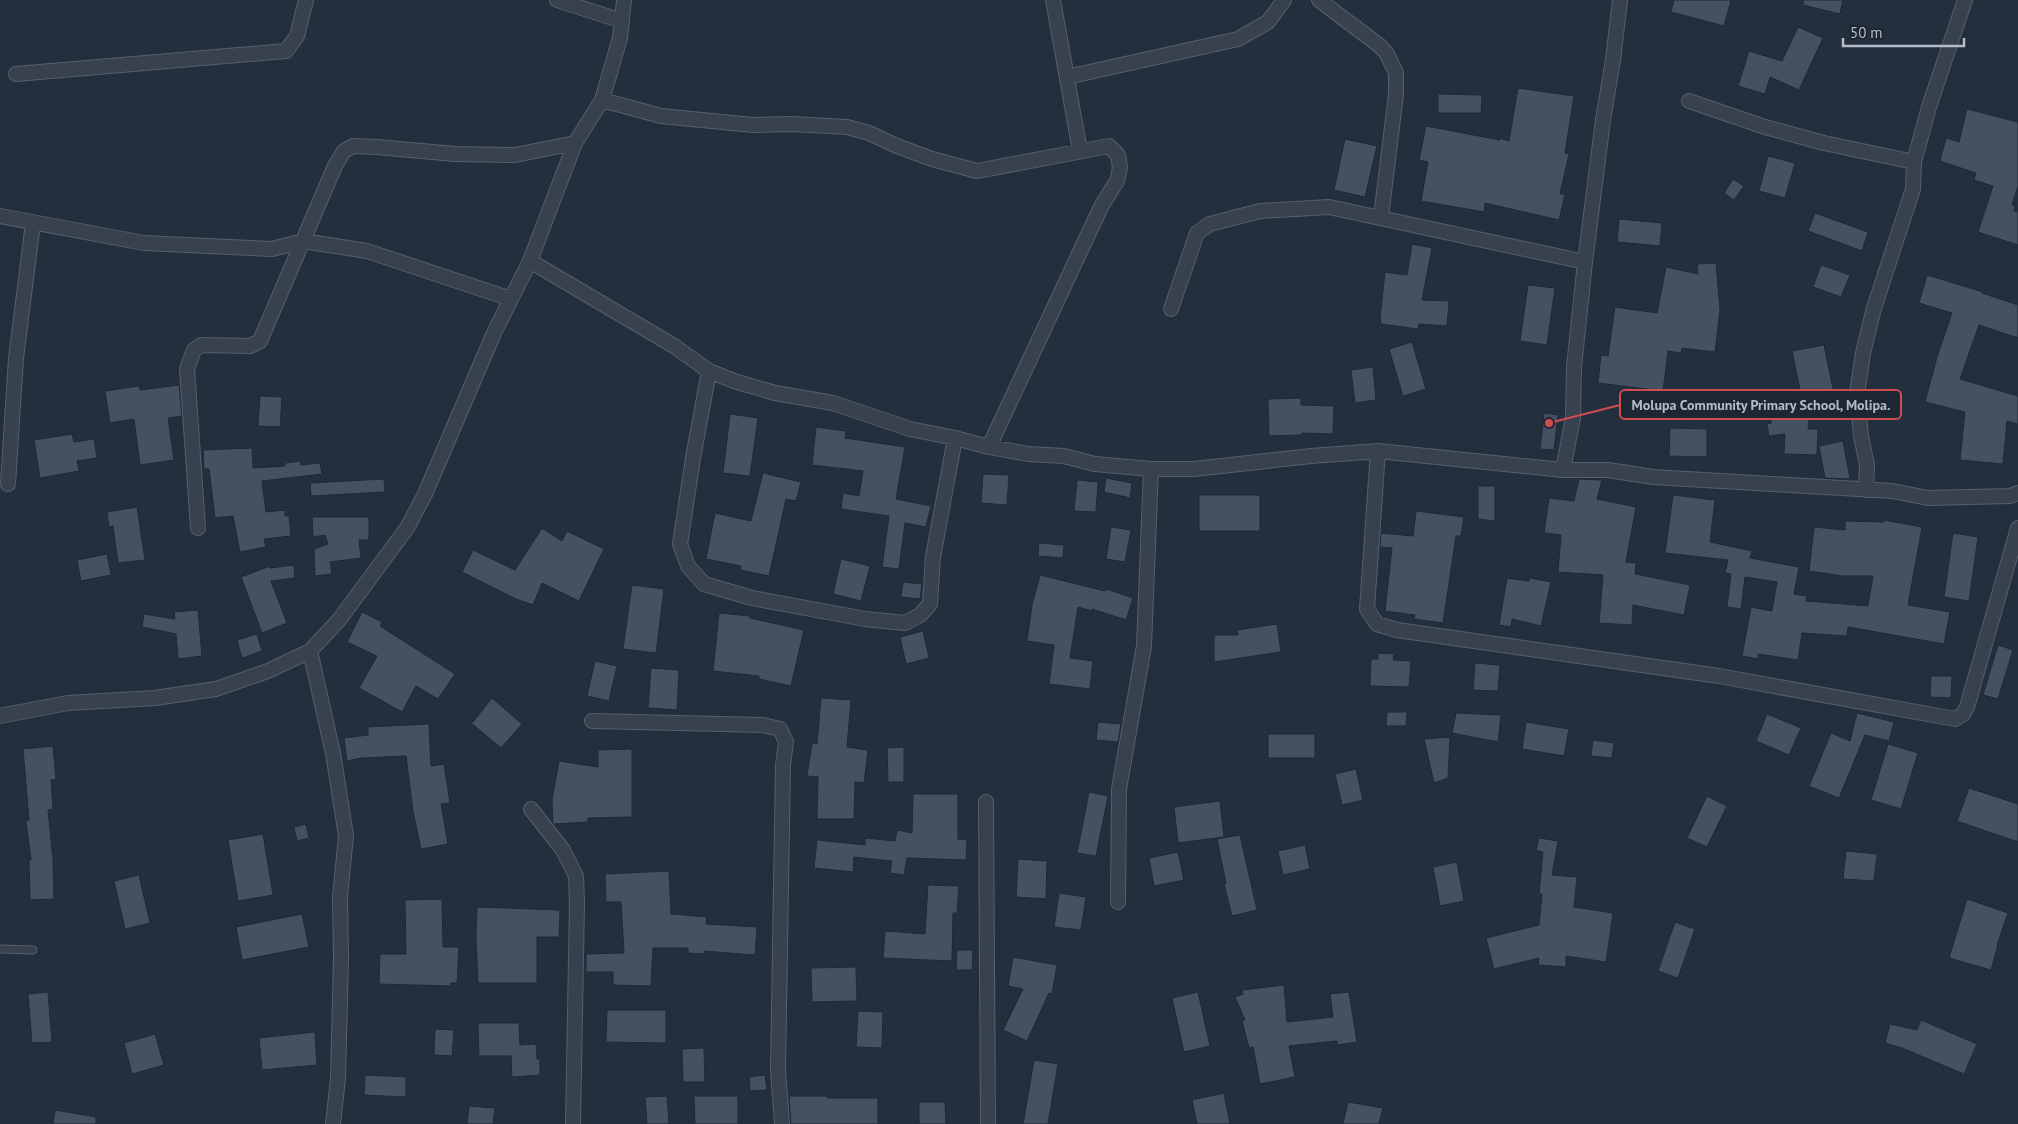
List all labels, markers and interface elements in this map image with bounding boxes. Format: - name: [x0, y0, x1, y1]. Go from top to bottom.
- scale bar: [1843, 15, 1964, 47]
- text: 50 m: [1850, 23, 1883, 42]
- callout: Molupa Community Primary School, Molipa.: [1620, 390, 1901, 419]
- text: Molupa Community Primary School, Molipa.: [1632, 396, 1890, 414]

